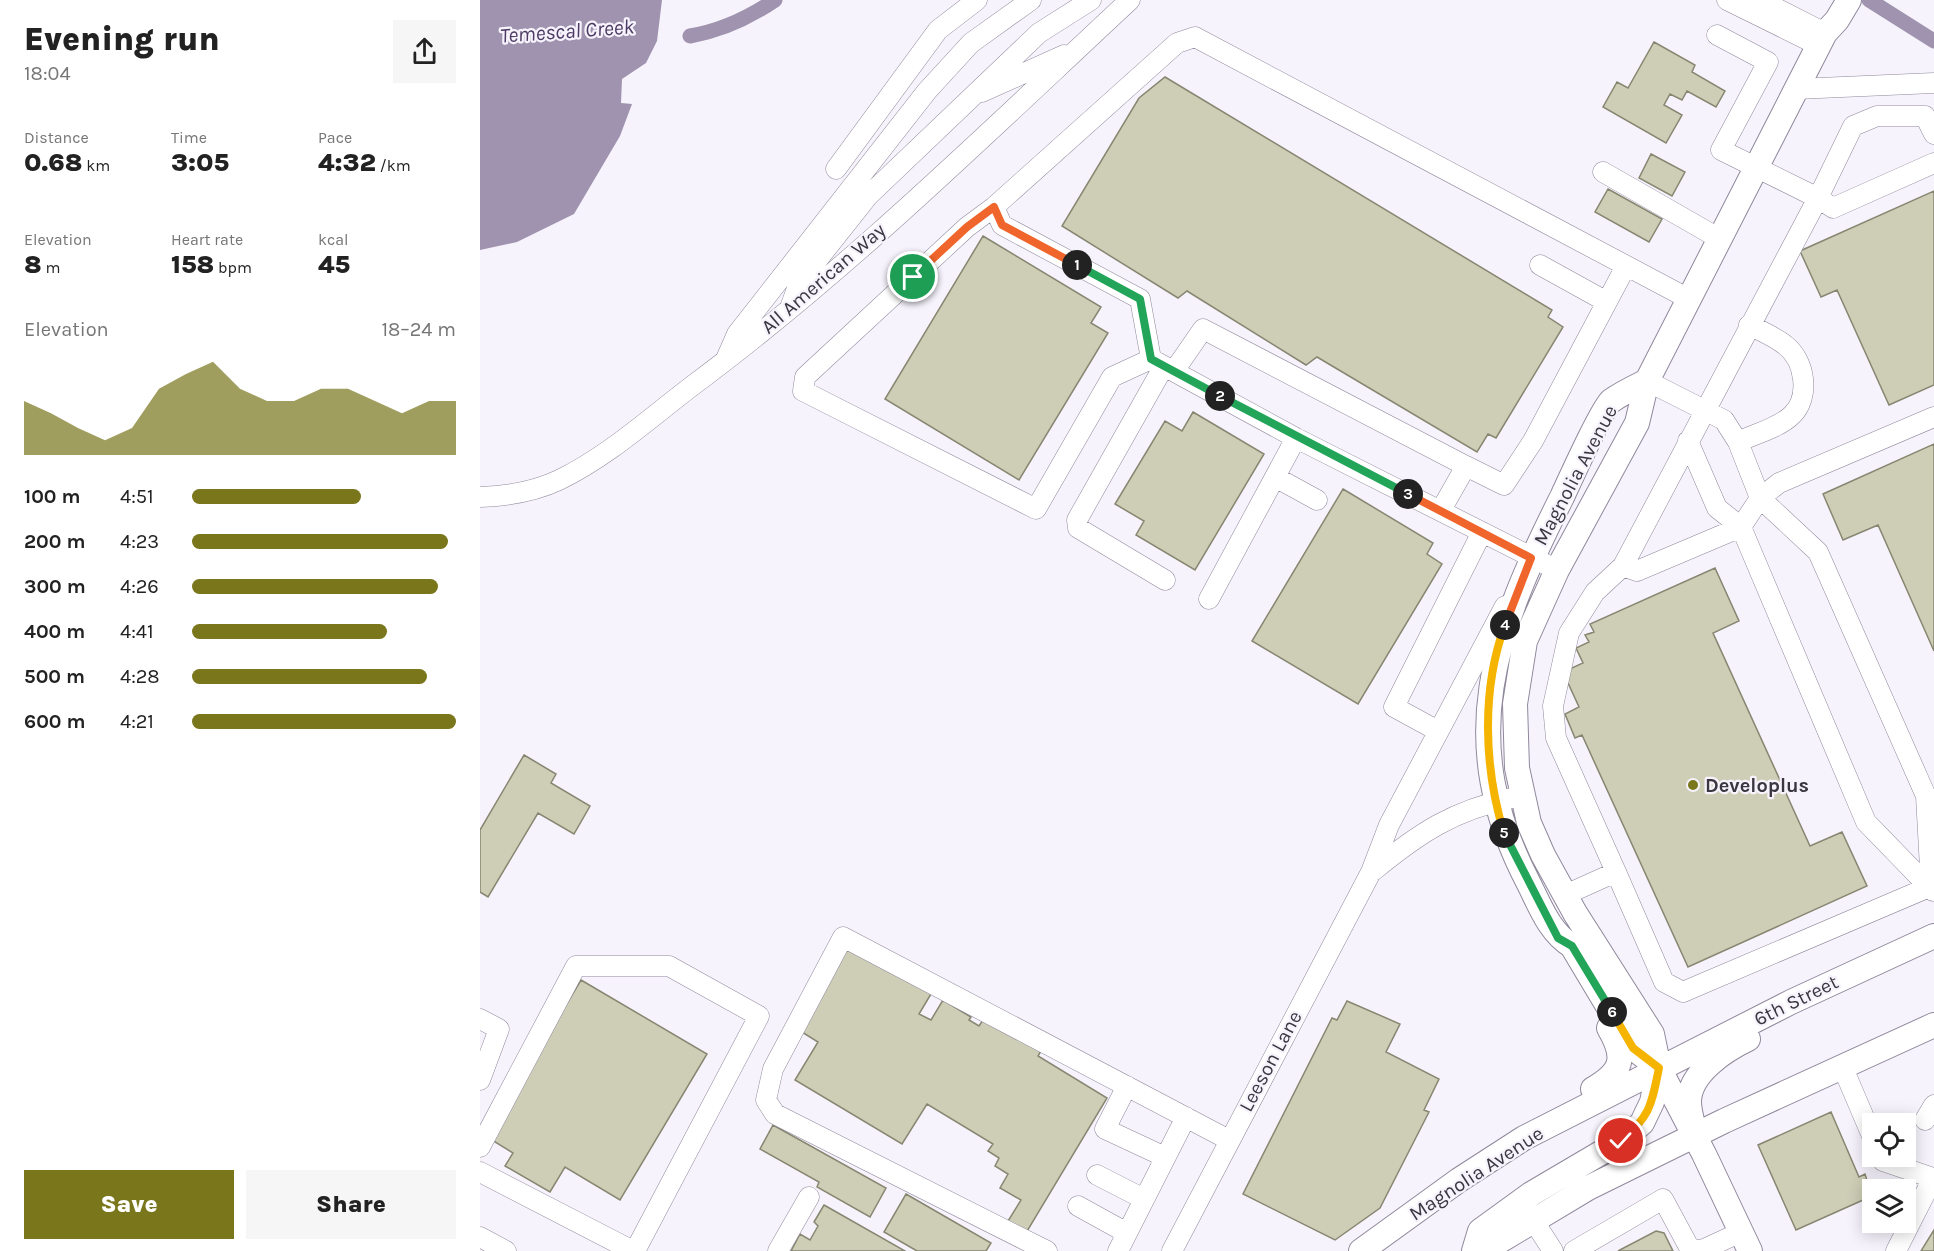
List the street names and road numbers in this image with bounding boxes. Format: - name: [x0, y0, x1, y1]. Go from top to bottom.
- street label: All American Way: [757, 218, 890, 338]
- street label: Magnolia Avenue: [1529, 401, 1622, 549]
- street label: 6th Street: [1750, 970, 1842, 1031]
- street label: Leeson Lane: [1234, 1007, 1307, 1116]
- street label: Magnolia Avenue: [1405, 1121, 1548, 1225]

